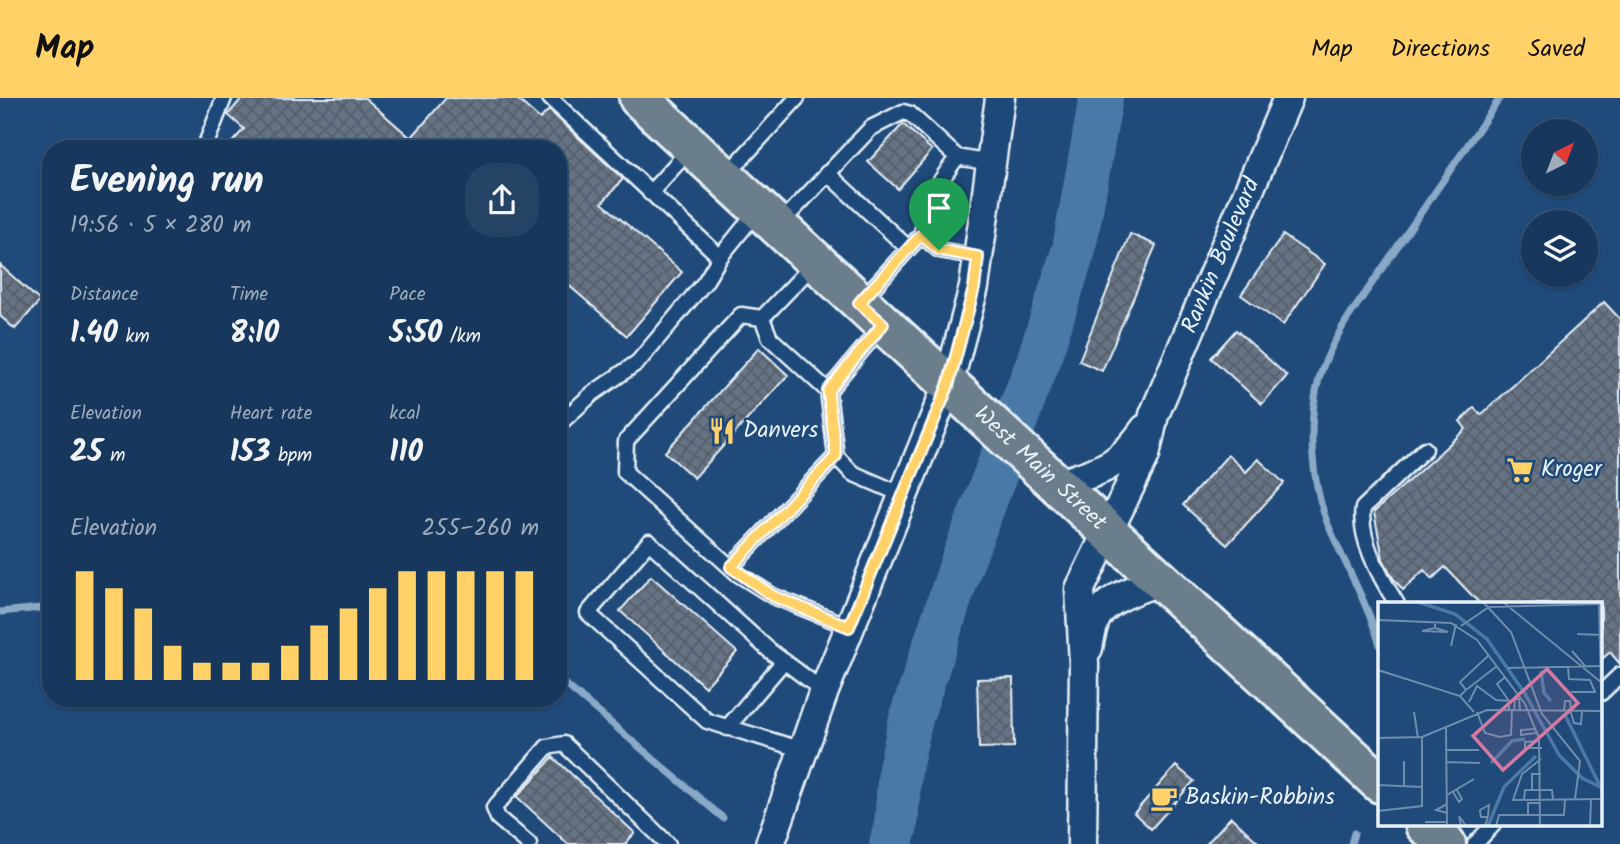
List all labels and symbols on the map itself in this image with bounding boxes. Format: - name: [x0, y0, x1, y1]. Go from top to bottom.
- north arrow: [1521, 119, 1598, 196]
- street label: Rankin Boulevard: [1172, 172, 1270, 339]
- pin: [909, 178, 969, 250]
- street label: West Main Street: [965, 398, 1116, 541]
- place label: Danvers: [743, 413, 819, 449]
- restaurant icon: Danvers: [707, 416, 737, 446]
- place label: Kroger: [1541, 452, 1603, 488]
- supermarket icon: Kroger: [1505, 455, 1535, 485]
- inset map: [1378, 602, 1602, 826]
- place label: Baskin-Robbins: [1185, 780, 1335, 816]
- cafe icon: Baskin-Robbins: [1149, 783, 1179, 813]

